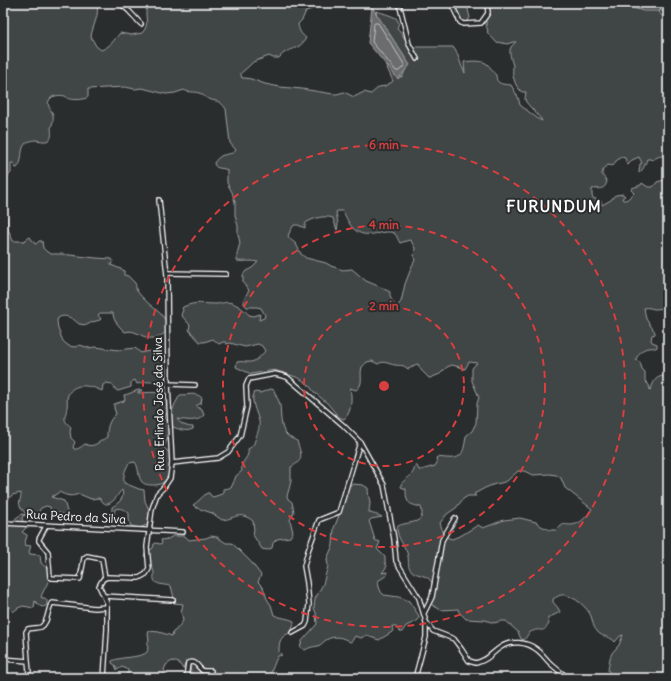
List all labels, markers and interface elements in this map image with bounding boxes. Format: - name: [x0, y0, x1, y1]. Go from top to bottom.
- text: 6 min: [369, 137, 399, 152]
- district label: FURUNDUM: [506, 196, 602, 216]
- text: 4 min: [369, 217, 399, 232]
- text: 2 min: [369, 298, 399, 313]
- street label: Rua Erlindo José da Silva: [150, 337, 167, 471]
- centre of rings: [377, 379, 391, 393]
- street label: Rua Pedro da Silva: [26, 506, 127, 527]

